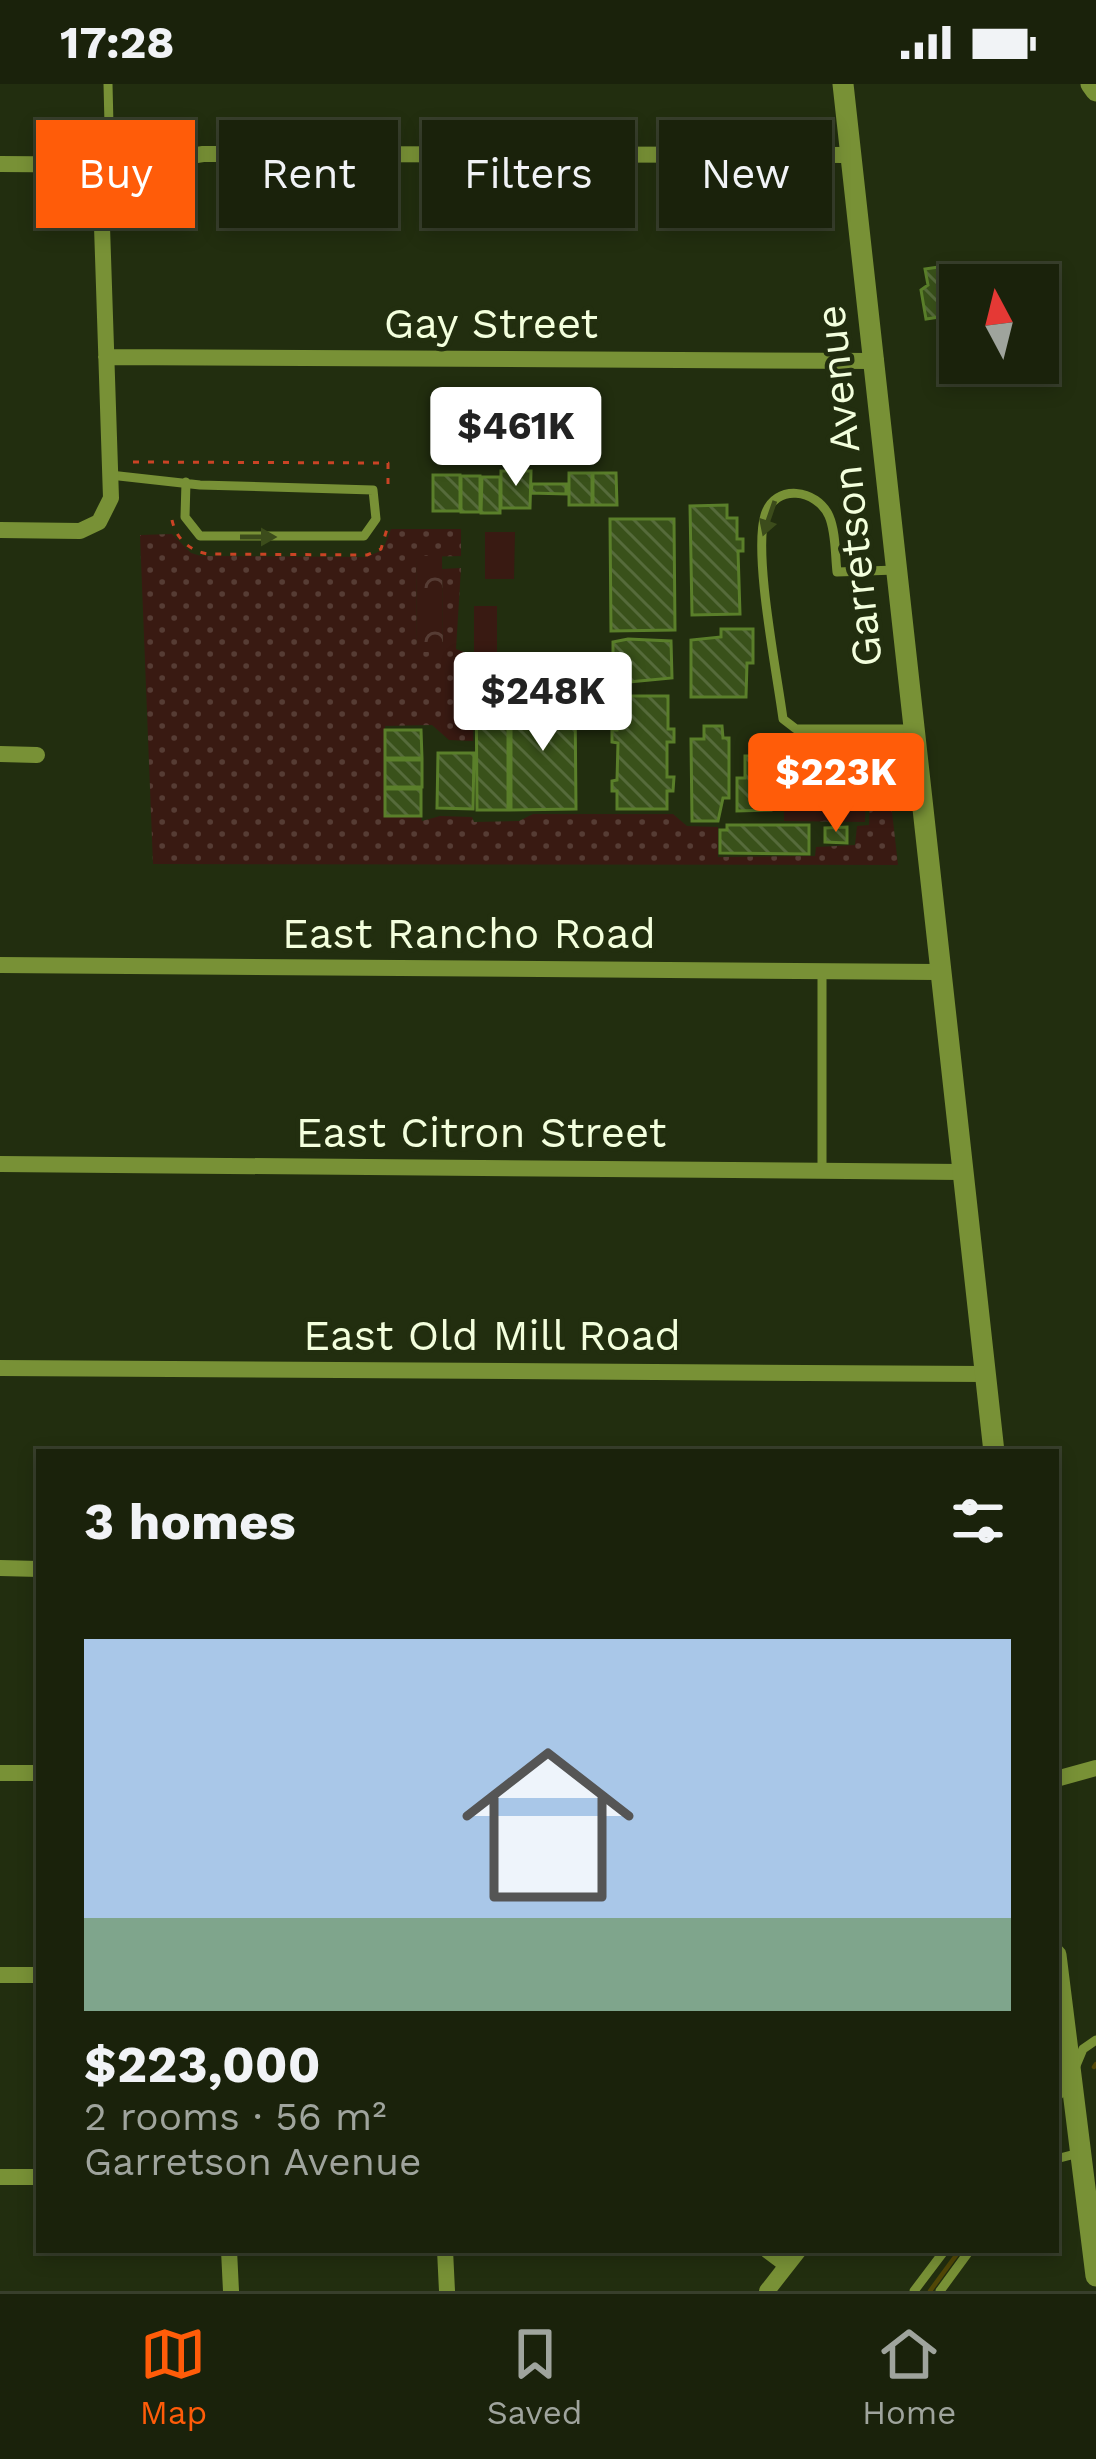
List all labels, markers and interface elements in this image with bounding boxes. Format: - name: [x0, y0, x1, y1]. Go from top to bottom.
- text: 17:28: [60, 16, 175, 69]
- chip: Buy: [36, 120, 195, 228]
- chip: Rent: [219, 120, 398, 228]
- chip: Filters: [422, 120, 635, 228]
- chip: New: [659, 120, 832, 228]
- north arrow: [939, 264, 1059, 384]
- map controls: [939, 264, 1059, 384]
- street label: Gay Street: [384, 299, 598, 348]
- street label: Garretson Avenue: [805, 303, 892, 669]
- pin: $461K: [432, 387, 600, 489]
- text: $461K: [457, 403, 575, 448]
- one-way arrow: [758, 500, 777, 536]
- one-way arrow: [240, 527, 278, 547]
- pin: $248K: [459, 652, 627, 754]
- text: $248K: [481, 668, 605, 713]
- pin: $223K: [752, 733, 920, 835]
- text: $223K: [775, 749, 897, 794]
- street label: East Rancho Road: [282, 909, 656, 958]
- street label: East Citron Street: [296, 1108, 666, 1157]
- street label: East Old Mill Road: [303, 1311, 681, 1360]
- icon: filters: [945, 1488, 1011, 1554]
- text: 3 homes: [84, 1492, 296, 1551]
- icon: home: [440, 1717, 656, 1933]
- text: $223,000: [84, 2035, 321, 2094]
- text: 2 rooms · 56 m²: [84, 2094, 386, 2139]
- text: Garretson Avenue: [84, 2139, 422, 2184]
- tab: Map: [140, 2321, 207, 2432]
- tab: Saved: [487, 2321, 582, 2432]
- tab: Home: [862, 2321, 956, 2432]

